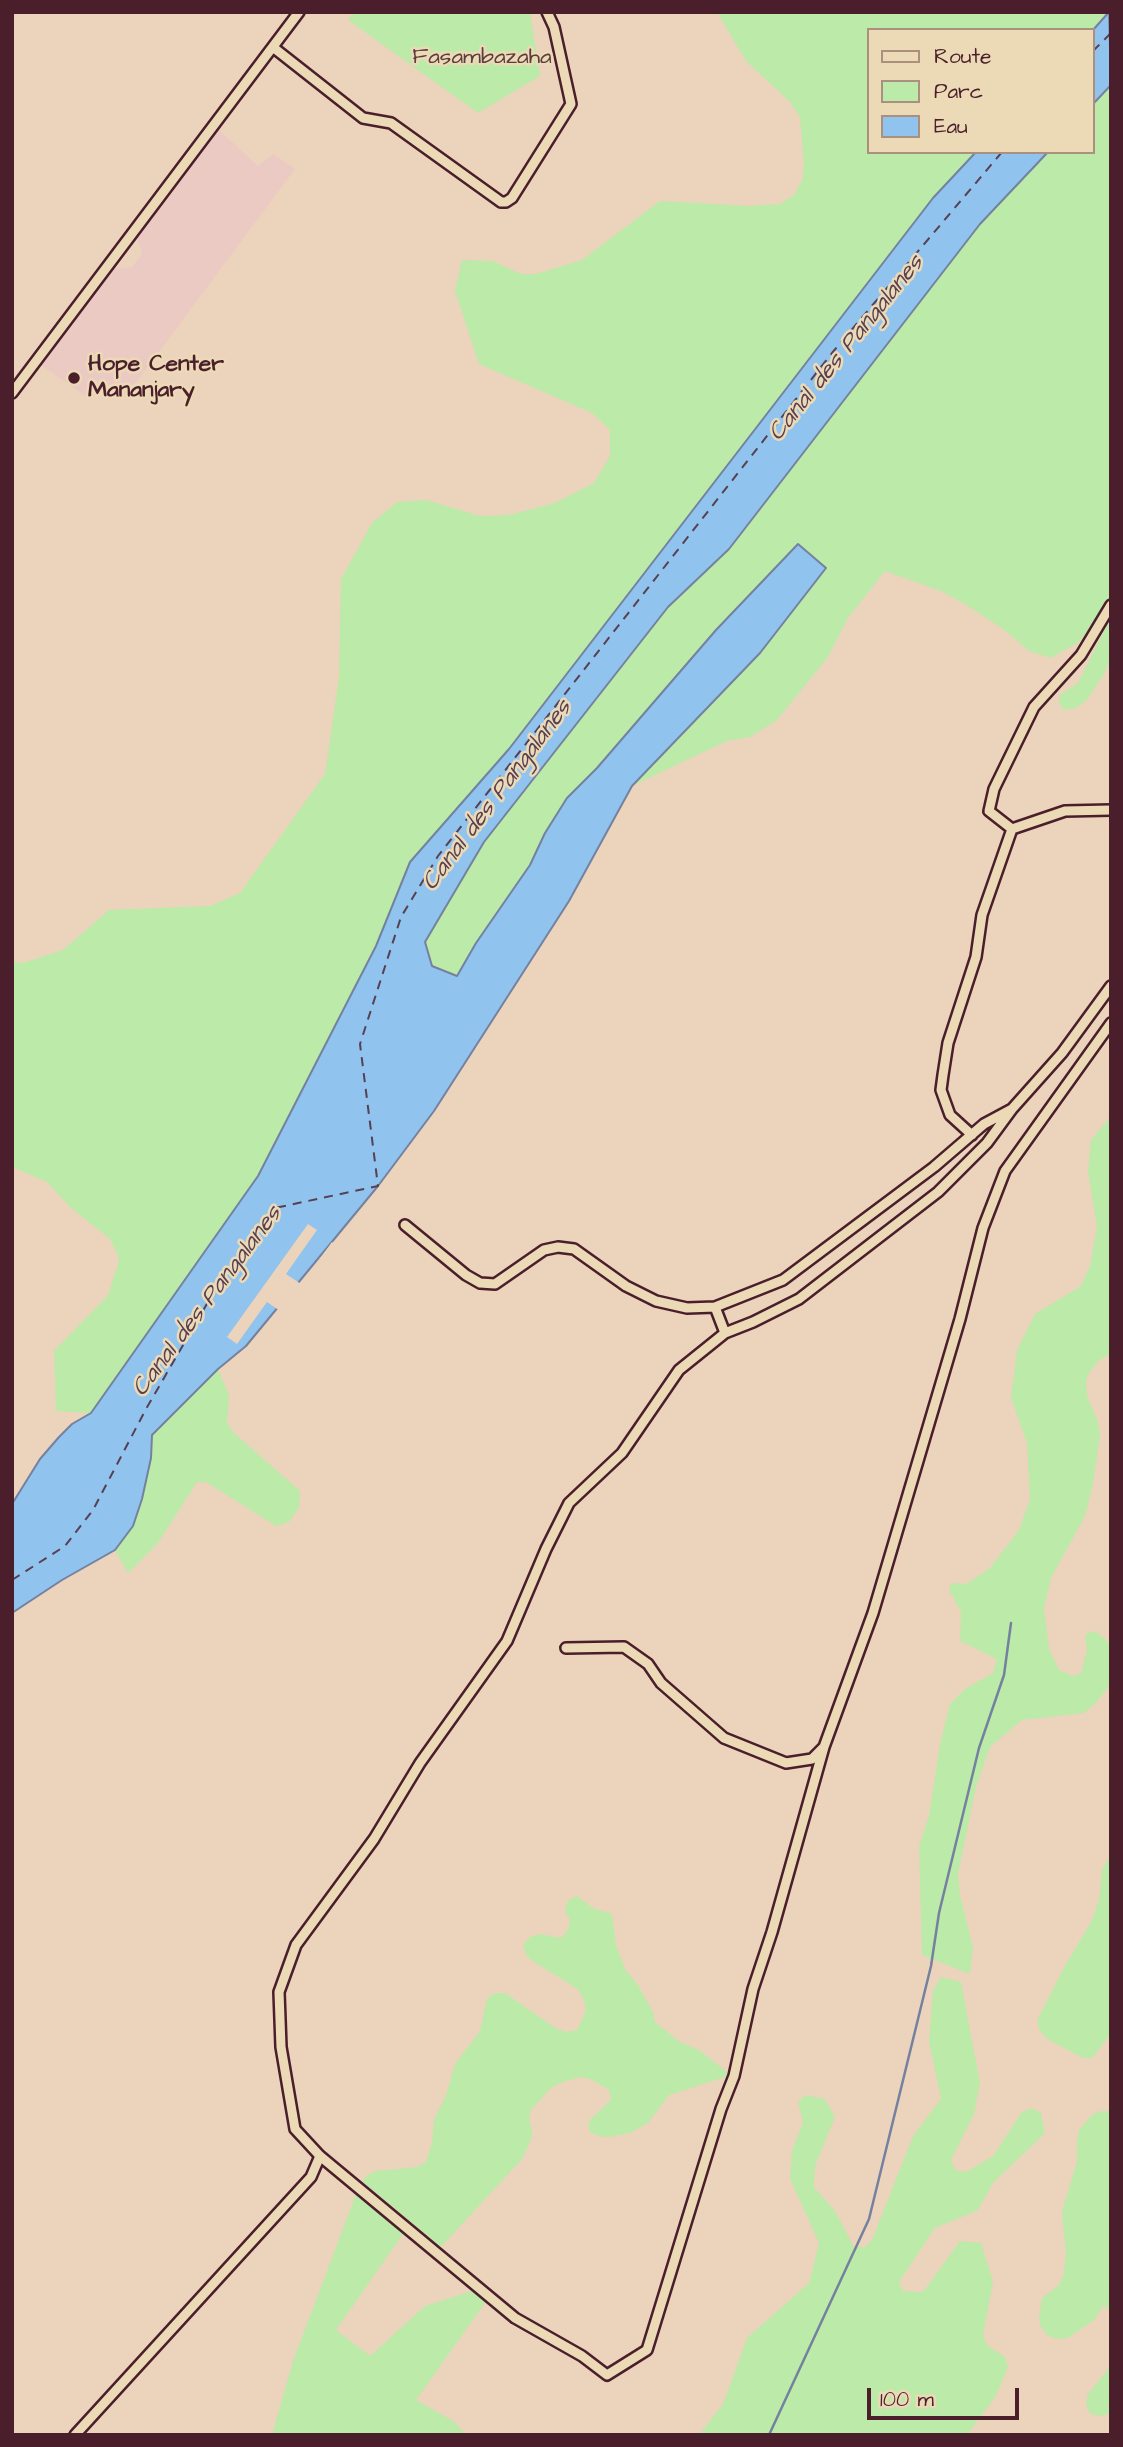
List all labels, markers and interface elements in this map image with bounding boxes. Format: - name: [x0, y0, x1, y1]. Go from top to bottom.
- legend: [867, 28, 1095, 154]
- text: Route: [934, 42, 991, 71]
- park label: Fasambazaha: [412, 44, 552, 72]
- text: Parc: [934, 77, 983, 106]
- text: Eau: [934, 112, 968, 141]
- water label: Canal des Pangalanes: [763, 250, 931, 448]
- place label: Hope Center Mananjary: [88, 351, 224, 405]
- marker: Hope Center Mananjary: [66, 370, 82, 386]
- water label: Canal des Pangalanes: [417, 695, 579, 897]
- water label: Canal des Pangalanes: [127, 1201, 289, 1403]
- scale bar: [871, 2374, 1023, 2418]
- text: 100 m: [880, 2385, 934, 2414]

